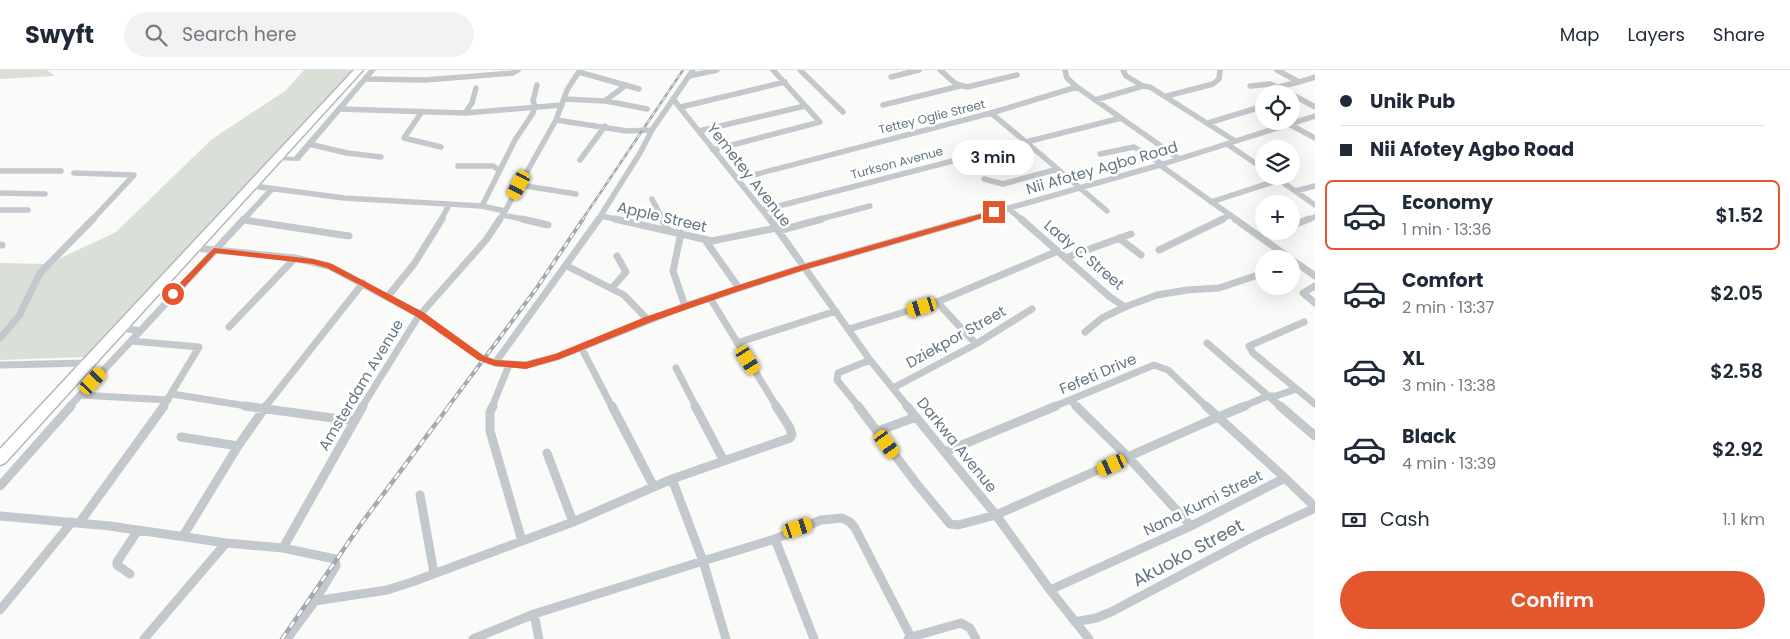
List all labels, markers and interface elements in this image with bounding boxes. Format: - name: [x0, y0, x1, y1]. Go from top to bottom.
- search box: [124, 12, 474, 57]
- text: Swyft: [25, 18, 94, 51]
- icon: search: [142, 21, 170, 49]
- text: Search here: [182, 21, 297, 48]
- text: Map: [1560, 22, 1600, 47]
- text: Layers: [1628, 22, 1685, 47]
- text: Share: [1713, 22, 1765, 47]
- map controls: [1255, 85, 1300, 295]
- button: locate: [1255, 85, 1300, 130]
- text: Unik Pub: [1370, 88, 1455, 115]
- street label: Tettey Oglie Street: [877, 95, 987, 138]
- street label: Yemetey Avenue: [702, 118, 797, 231]
- street label: Nii Afotey Agbo Road: [1024, 136, 1180, 199]
- text: Nii Afotey Agbo Road: [1370, 136, 1574, 163]
- callout: 3 min: [953, 140, 1035, 174]
- button: layers: [1255, 140, 1300, 185]
- street label: Turkson Avenue: [849, 142, 945, 183]
- text: 3 min: [970, 146, 1016, 169]
- car: [505, 168, 532, 202]
- text: Economy: [1402, 189, 1493, 216]
- icon: car: [1342, 193, 1387, 238]
- button: +: [1255, 195, 1300, 240]
- street label: Apple Street: [615, 196, 709, 237]
- route end: [983, 201, 1005, 223]
- text: $1.52: [1716, 202, 1763, 229]
- street label: Lady C Street: [1040, 215, 1129, 294]
- text: 1 min · 13:36: [1402, 218, 1492, 241]
- button: −: [1255, 250, 1300, 295]
- text: Comfort: [1402, 267, 1484, 294]
- icon: car: [1342, 271, 1387, 316]
- text: $2.05: [1710, 280, 1763, 307]
- route start: [162, 283, 184, 305]
- car: [905, 295, 938, 319]
- text: 2 min · 13:37: [1402, 296, 1494, 319]
- street label: Dziekpor Street: [902, 300, 1010, 373]
- street label: Amsterdam Avenue: [313, 315, 408, 454]
- car: [733, 343, 762, 377]
- text: XL: [1402, 345, 1425, 372]
- street label: Fefeti Drive: [1056, 348, 1140, 399]
- icon: car: [1342, 349, 1387, 394]
- text: $2.58: [1710, 358, 1763, 385]
- car: [77, 365, 108, 397]
- text: 3 min · 13:38: [1402, 374, 1496, 397]
- street label: Darkwa Avenue: [912, 393, 1002, 497]
- text: Black: [1402, 423, 1456, 450]
- car: [872, 427, 901, 461]
- icon: car: [1342, 427, 1387, 472]
- text: $2.92: [1712, 436, 1763, 463]
- car: [1095, 452, 1128, 478]
- text: 4 min · 13:39: [1402, 452, 1496, 475]
- street label: Nana Kumi Street: [1140, 465, 1266, 541]
- icon: cash: [1340, 506, 1368, 534]
- text: Cash: [1380, 506, 1430, 533]
- text: 1.1 km: [1722, 508, 1765, 531]
- street label: Akuoko Street: [1128, 513, 1248, 592]
- car: [781, 516, 814, 540]
- button: Confirm: [1340, 571, 1765, 629]

